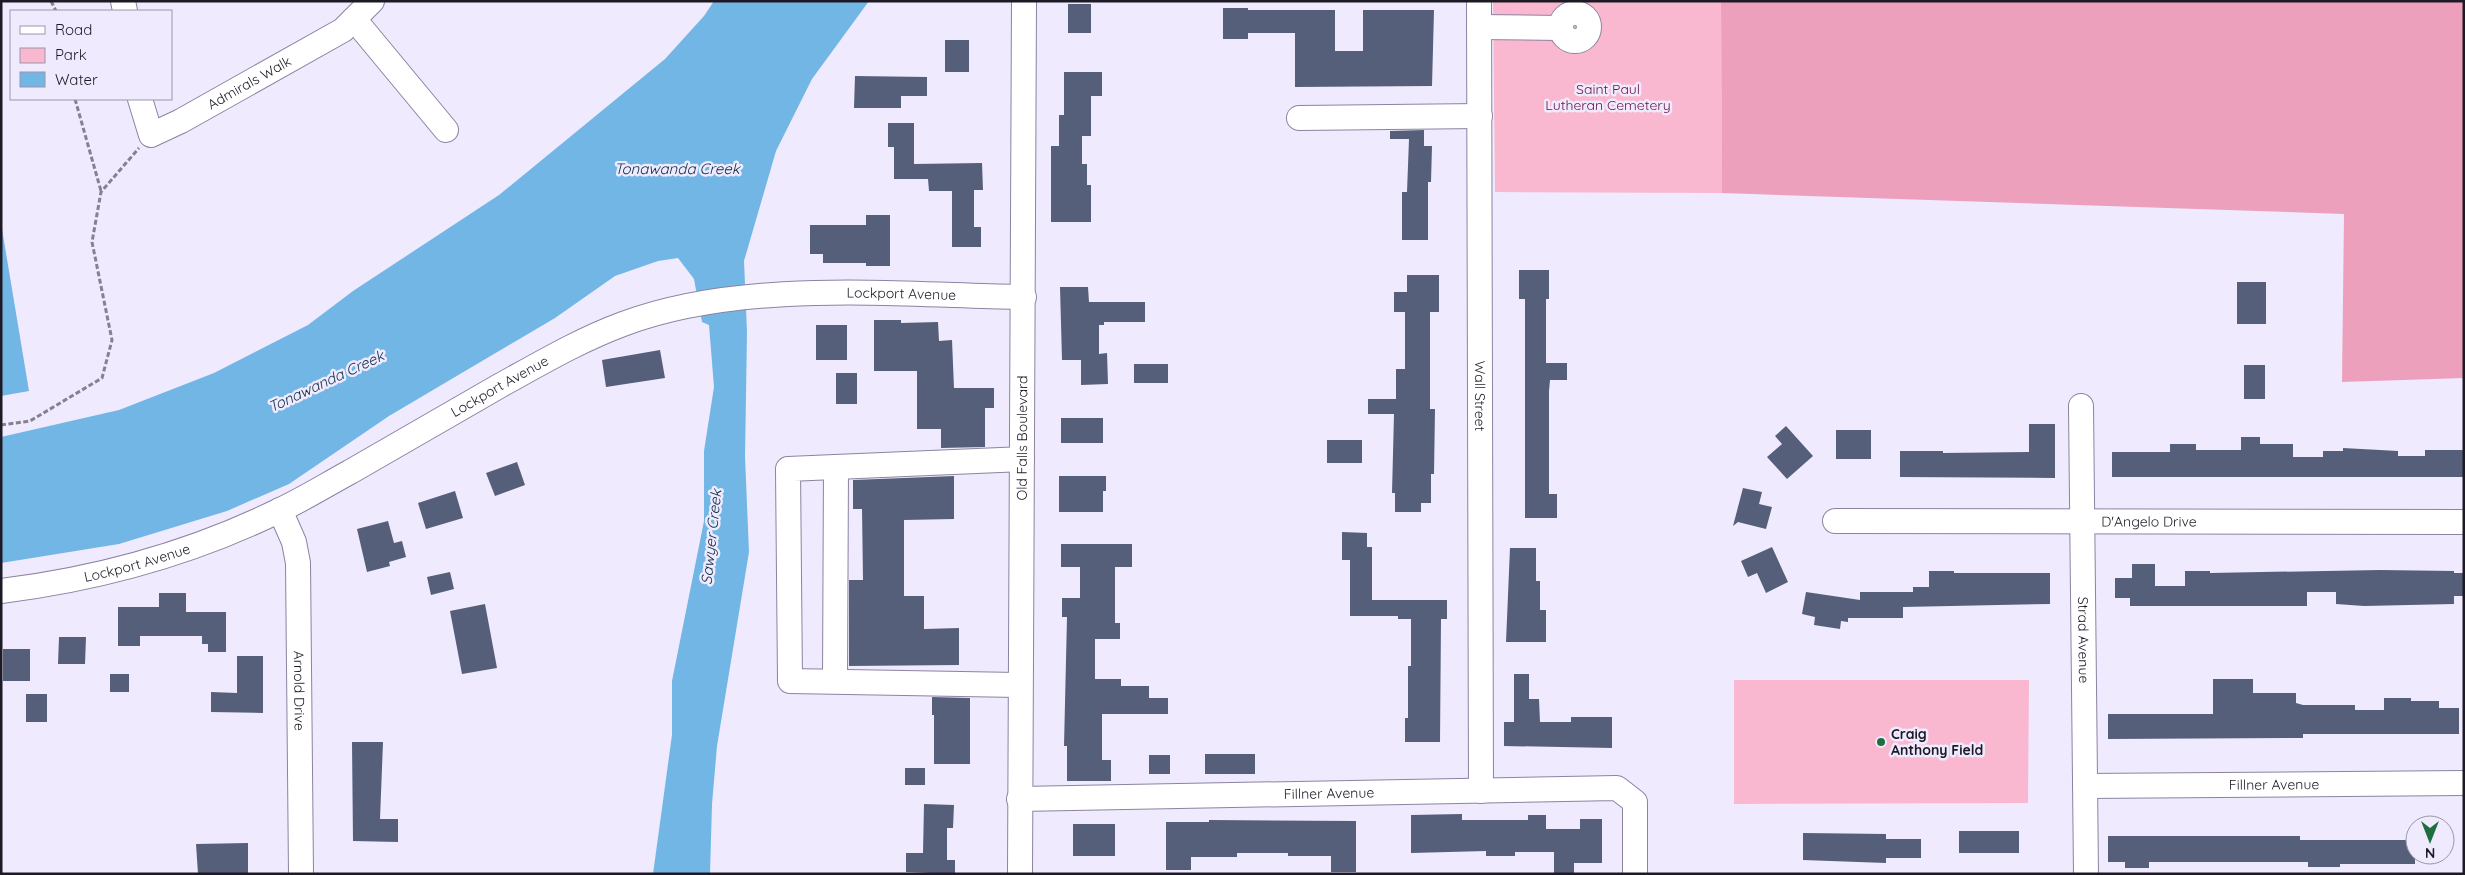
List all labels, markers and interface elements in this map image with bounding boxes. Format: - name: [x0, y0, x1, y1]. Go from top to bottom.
- legend: [10, 10, 172, 100]
- text: Road: [55, 20, 92, 39]
- text: Park: [55, 45, 87, 64]
- street label: Admirals Walk: [204, 52, 294, 113]
- text: Water: [55, 70, 98, 89]
- park label: Saint Paul Lutheran Cemetery: [1545, 80, 1671, 114]
- water label: Tonawanda Creek: [614, 159, 742, 178]
- street label: Lockport Avenue: [847, 284, 957, 304]
- water label: Tonawanda Creek: [265, 345, 389, 416]
- street label: Lockport Avenue: [448, 351, 552, 421]
- street label: Wall Street: [1471, 361, 1489, 432]
- street label: Old Falls Boulevard: [1013, 375, 1031, 501]
- water label: Sawyer Creek: [697, 486, 726, 586]
- street label: D'Angelo Drive: [2101, 512, 2197, 531]
- street label: Lockport Avenue: [82, 539, 193, 586]
- street label: Strad Avenue: [2074, 597, 2093, 683]
- street label: Arnold Drive: [290, 651, 309, 731]
- place label: Craig Anthony Field: [1891, 725, 1983, 759]
- marker: Craig Anthony Field: [1875, 736, 1887, 748]
- street label: Fillner Avenue: [2229, 775, 2319, 794]
- street label: Fillner Avenue: [1284, 783, 1374, 803]
- north arrow: [2405, 815, 2455, 865]
- text: N: [2425, 844, 2435, 862]

